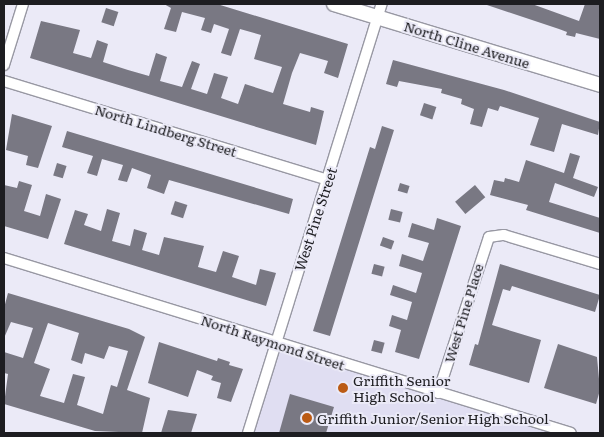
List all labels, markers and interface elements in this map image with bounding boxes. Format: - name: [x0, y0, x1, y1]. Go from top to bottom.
- street label: North Cline Avenue: [402, 17, 532, 71]
- street label: North Lindberg Street: [93, 100, 239, 160]
- street label: West Pine Street: [290, 165, 340, 273]
- street label: West Pine Place: [440, 261, 486, 365]
- street label: North Raymond Street: [199, 311, 347, 373]
- place label: Griffith Senior High School: [353, 372, 450, 404]
- marker: Griffith Senior High School: [337, 382, 349, 394]
- place label: Griffith Junior/Senior High School: [317, 410, 549, 426]
- marker: Griffith Junior/Senior High School: [301, 412, 313, 424]

